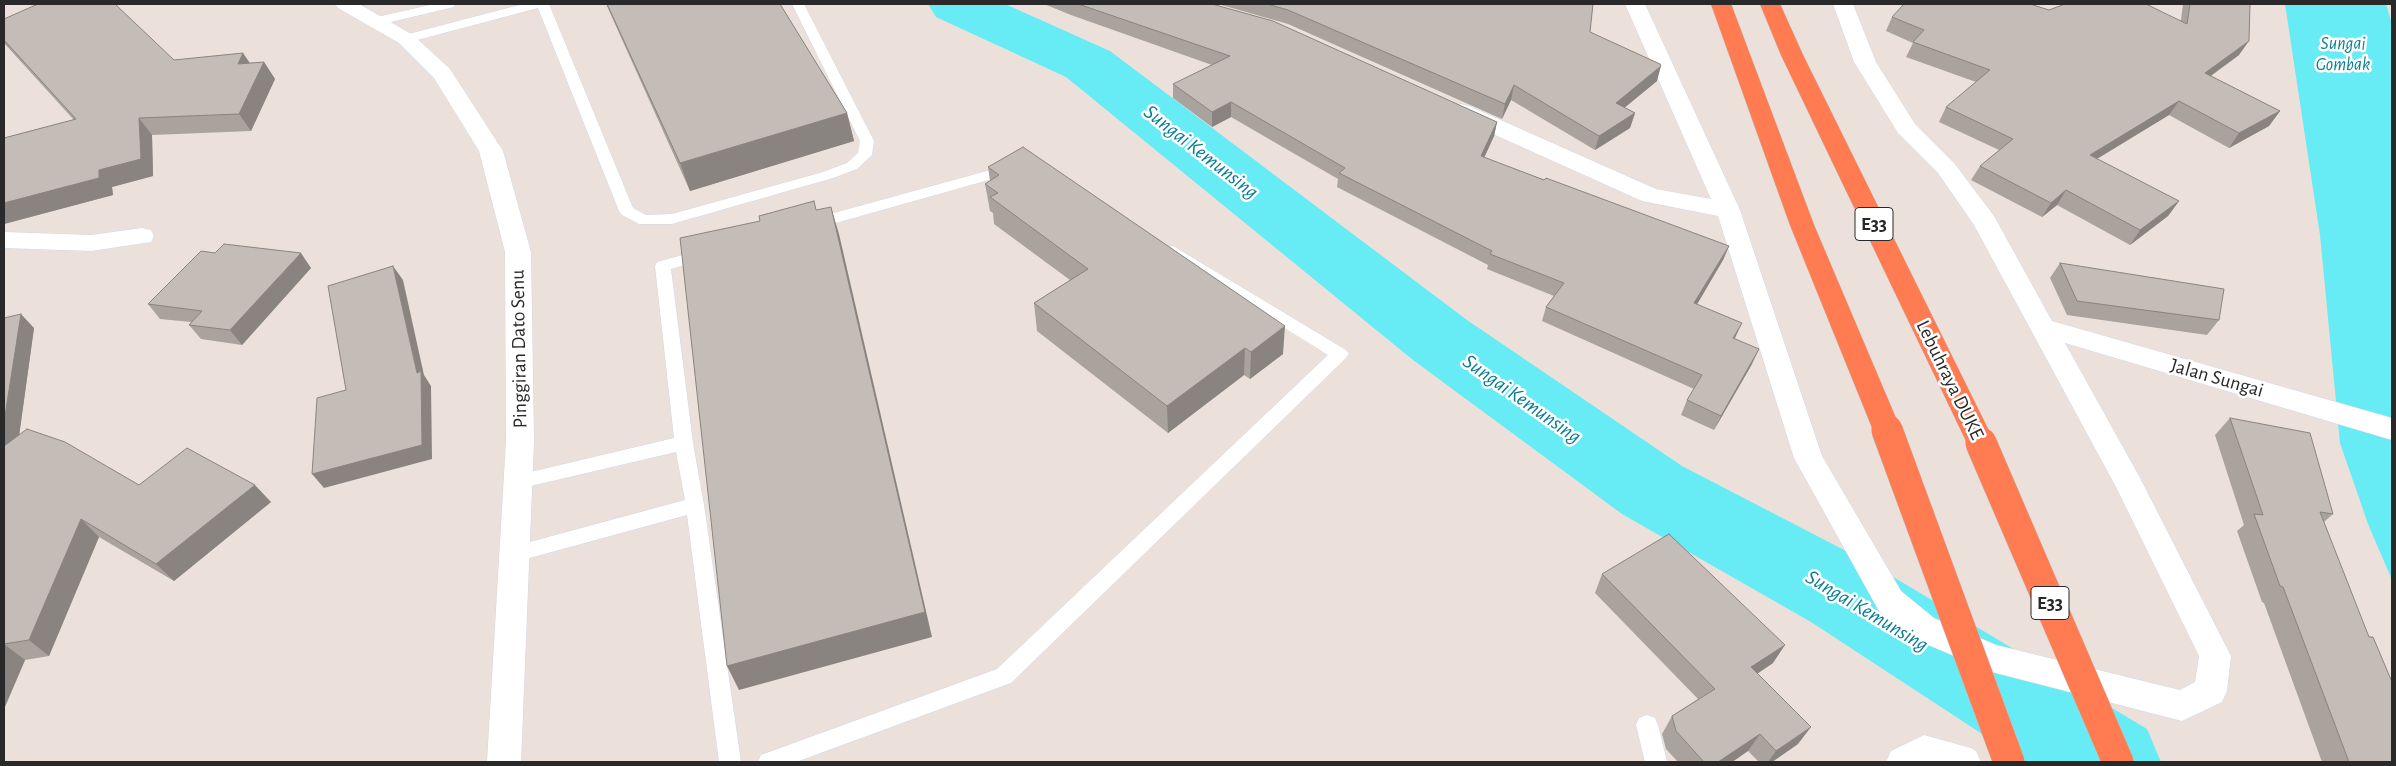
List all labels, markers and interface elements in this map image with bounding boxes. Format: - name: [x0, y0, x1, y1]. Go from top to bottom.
- water label: Sungai Gombak: [2316, 33, 2370, 76]
- water label: Sungai Kemunsing: [1139, 99, 1263, 205]
- road number: E33: [1855, 208, 1893, 240]
- street label: Pinggiran Dato Senu: [506, 269, 532, 429]
- street label: Lebuhraya DUKE: [1911, 316, 1989, 444]
- water label: Sungai Kemunsing: [1458, 349, 1586, 449]
- street label: Jalan Sungai: [2168, 353, 2266, 403]
- water label: Sungai Kemunsing: [1801, 564, 1933, 658]
- road number: E33: [2031, 586, 2069, 620]

